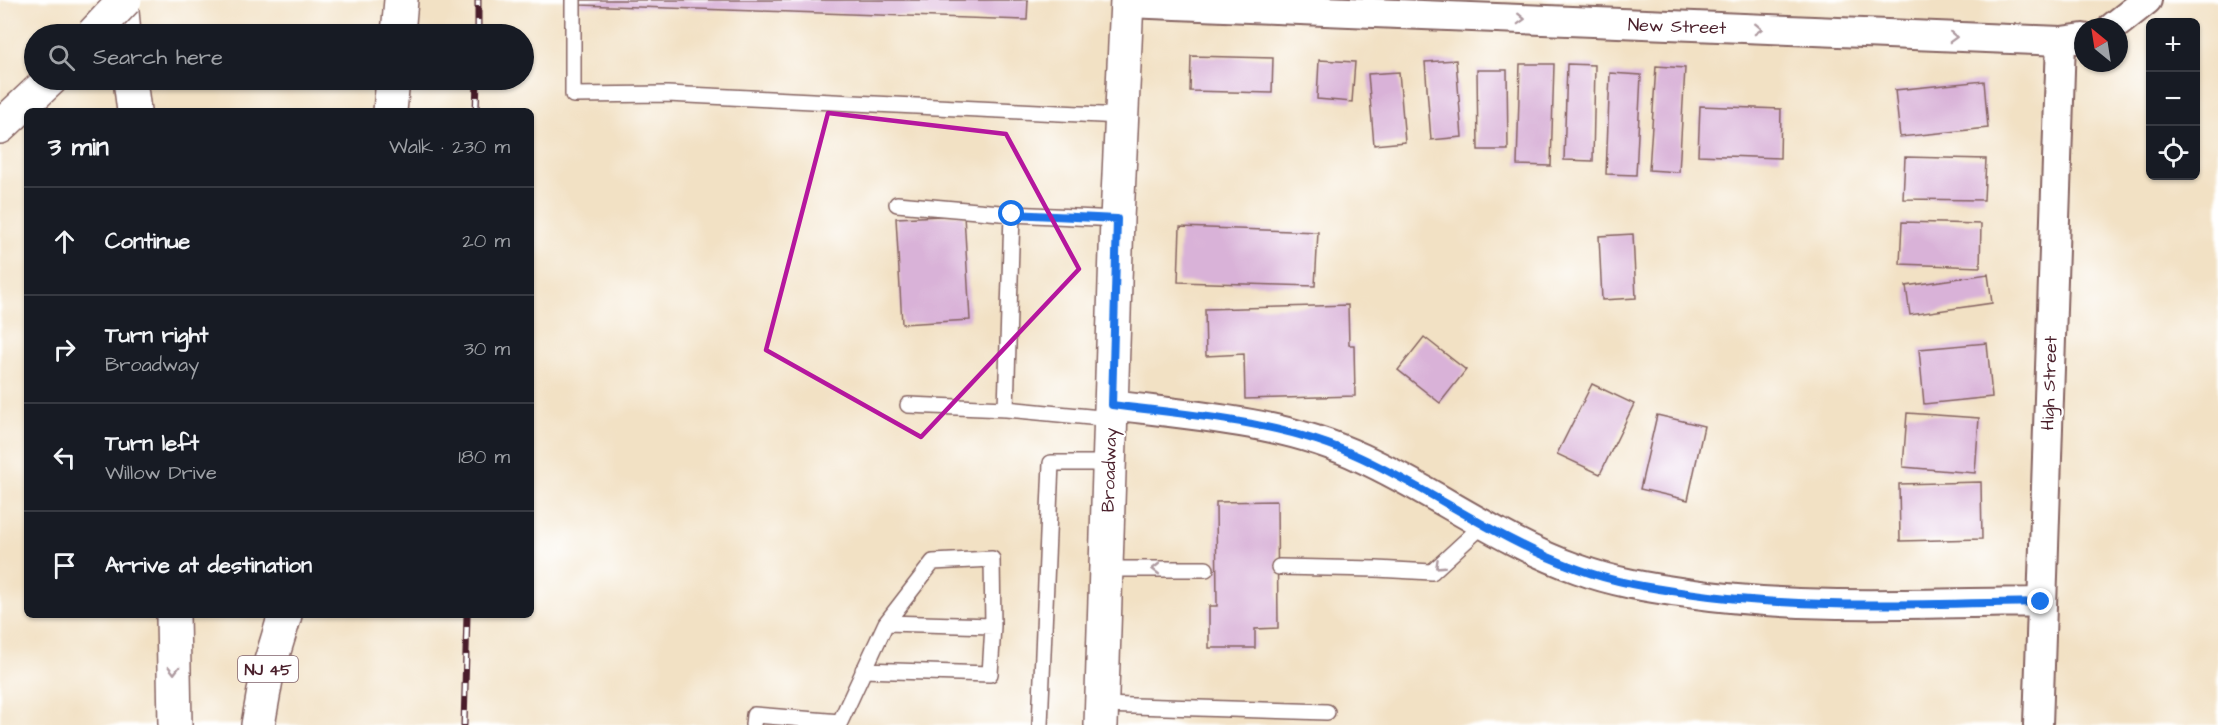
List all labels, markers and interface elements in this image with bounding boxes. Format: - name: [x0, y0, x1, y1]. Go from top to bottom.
- street label: New Street: [1627, 12, 1727, 41]
- one-way arrow: [1517, 13, 1526, 26]
- north arrow: [2074, 18, 2128, 72]
- map controls: [2146, 18, 2200, 180]
- button: +: [2146, 18, 2200, 72]
- one-way arrow: [1754, 22, 1763, 35]
- search box: [24, 24, 534, 90]
- one-way arrow: [1949, 30, 1958, 43]
- icon: search: [45, 41, 78, 74]
- text: Search here: [93, 42, 223, 73]
- button: −: [2146, 72, 2200, 126]
- button: locate: [2146, 126, 2200, 180]
- text: 3 min: [48, 129, 109, 165]
- text: Walk · 230 m: [389, 133, 510, 161]
- route start: [998, 200, 1024, 226]
- icon: ahead: [48, 225, 81, 258]
- text: Continue: [105, 226, 190, 257]
- text: 20 m: [462, 227, 510, 255]
- text: Turn right: [105, 320, 208, 351]
- icon: right: [48, 333, 81, 366]
- text: 30 m: [464, 335, 510, 363]
- street label: High Street: [2035, 335, 2065, 431]
- text: Broadway: [105, 351, 199, 379]
- street label: Broadway: [1096, 427, 1124, 513]
- text: Turn left: [105, 428, 199, 459]
- icon: left: [48, 441, 81, 474]
- text: 180 m: [458, 443, 510, 471]
- text: Willow Drive: [105, 459, 217, 487]
- icon: arrive: [48, 549, 81, 582]
- text: Arrive at destination: [105, 550, 312, 581]
- one-way arrow: [1436, 558, 1446, 569]
- one-way arrow: [1151, 563, 1160, 575]
- route end: [2027, 588, 2053, 614]
- road number: NJ 45: [238, 656, 298, 682]
- one-way arrow: [168, 666, 180, 675]

